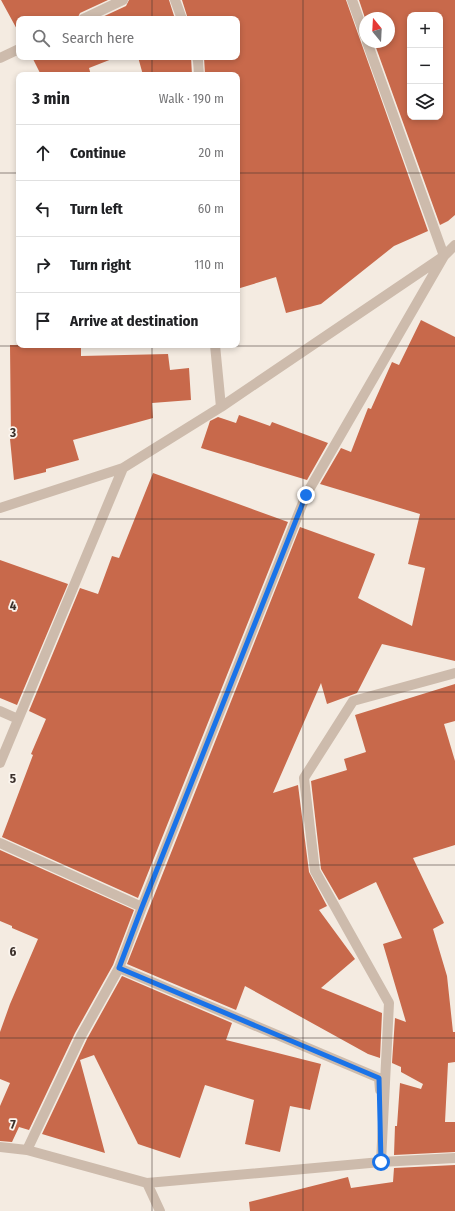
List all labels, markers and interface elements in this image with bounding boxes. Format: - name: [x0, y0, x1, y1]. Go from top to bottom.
- north arrow: [359, 12, 395, 48]
- map controls: [407, 12, 443, 120]
- button: +: [407, 12, 443, 48]
- search box: [16, 16, 240, 60]
- icon: search: [30, 27, 52, 49]
- text: Search here: [62, 29, 134, 47]
- button: −: [407, 48, 443, 84]
- button: layers: [407, 84, 443, 120]
- text: 3 min: [32, 88, 70, 109]
- text: Walk · 190 m: [159, 91, 224, 106]
- icon: ahead: [32, 142, 54, 164]
- text: Continue: [70, 144, 126, 162]
- text: 20 m: [198, 145, 224, 160]
- icon: left: [32, 198, 54, 220]
- text: Turn left: [70, 200, 123, 218]
- text: 60 m: [198, 201, 224, 216]
- icon: right: [32, 254, 54, 276]
- text: Turn right: [70, 256, 131, 274]
- text: 110 m: [194, 257, 224, 272]
- icon: arrive: [32, 310, 54, 332]
- text: Arrive at destination: [70, 312, 198, 330]
- text: 3: [9, 425, 16, 440]
- route end: [297, 486, 315, 504]
- text: 4: [10, 598, 17, 613]
- text: 5: [10, 771, 16, 786]
- text: 6: [10, 944, 17, 959]
- text: 7: [10, 1117, 16, 1132]
- route start: [372, 1153, 390, 1171]

